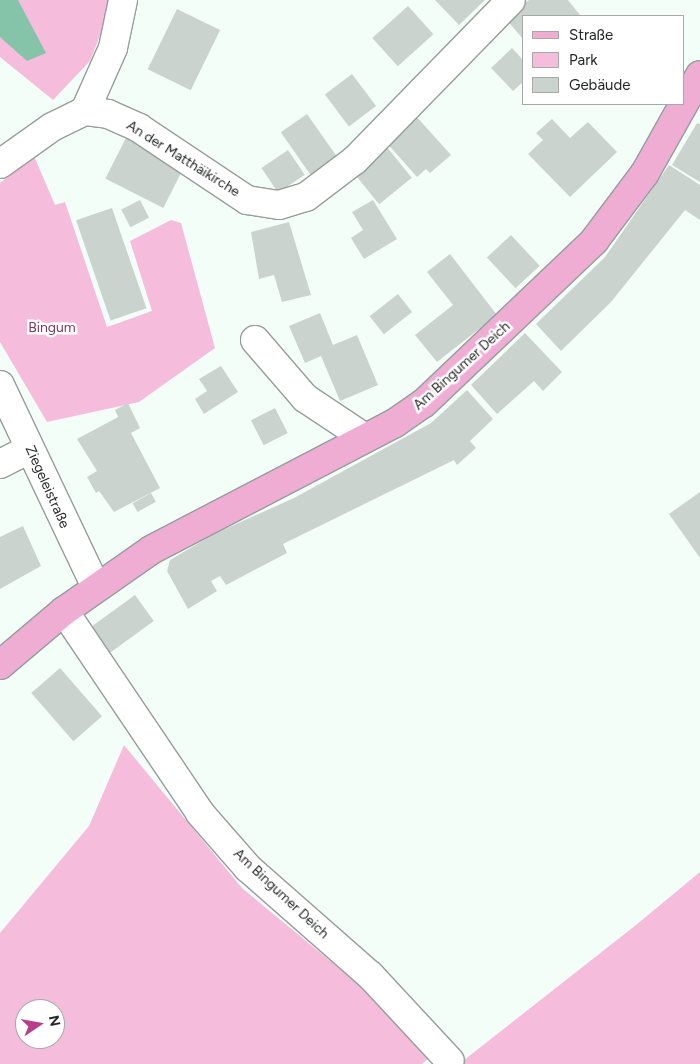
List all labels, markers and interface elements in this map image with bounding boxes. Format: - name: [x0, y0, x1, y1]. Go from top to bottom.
- legend: [522, 15, 685, 105]
- text: Straße: [569, 26, 613, 44]
- text: Park: [569, 51, 598, 69]
- text: Gebäude: [569, 76, 630, 94]
- street label: An der Matthäikirche: [123, 117, 243, 201]
- street label: Am Bingumer Deich: [410, 318, 514, 414]
- park label: Bingum: [28, 320, 76, 336]
- street label: Ziegeleistraße: [21, 443, 73, 531]
- street label: Am Bingumer Deich: [230, 846, 332, 942]
- north arrow: [15, 999, 65, 1049]
- text: N: [45, 1014, 64, 1028]

